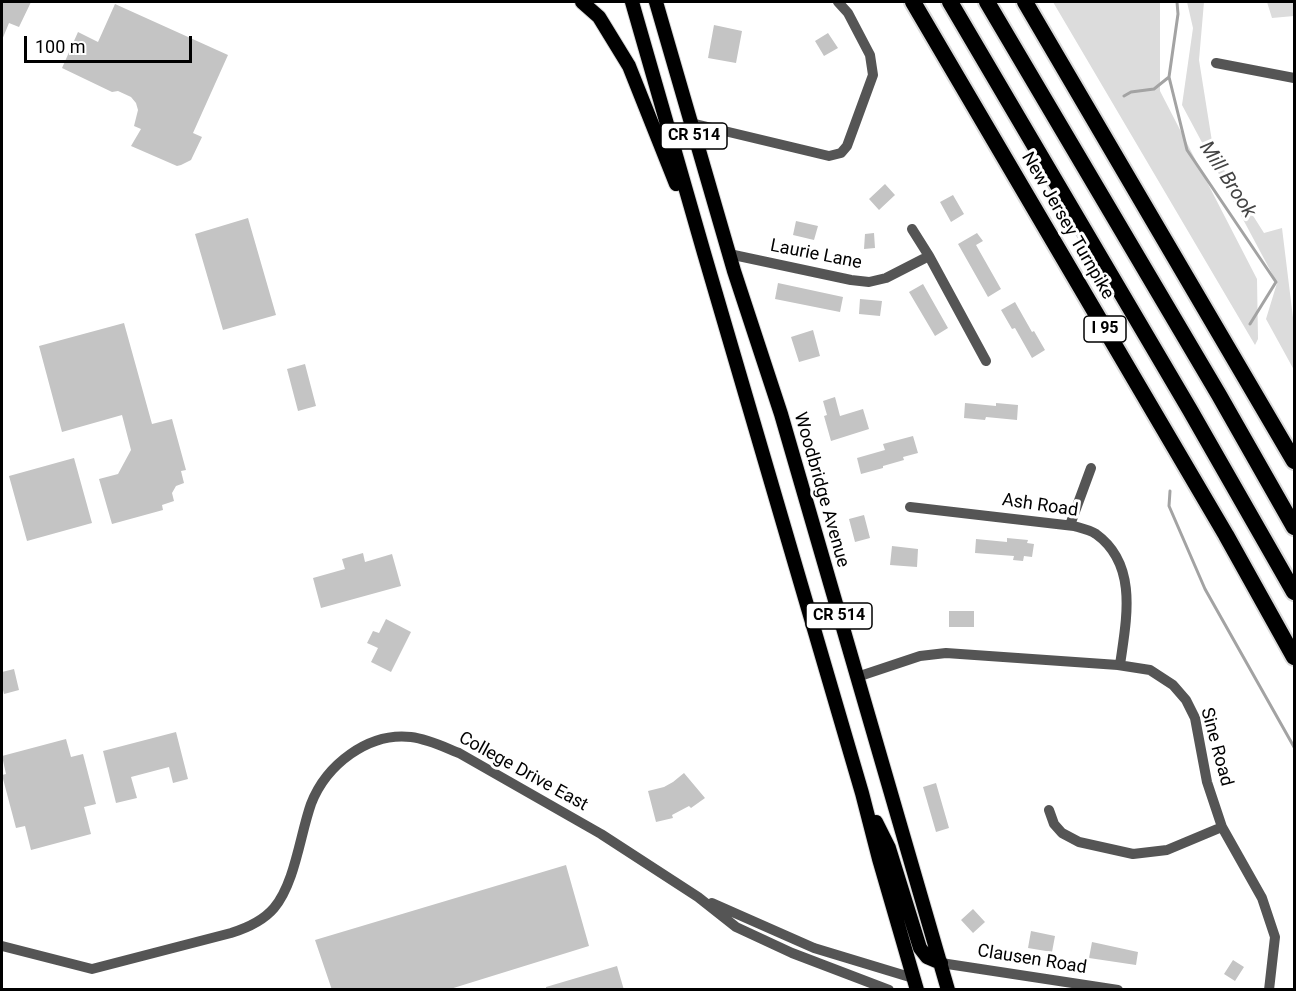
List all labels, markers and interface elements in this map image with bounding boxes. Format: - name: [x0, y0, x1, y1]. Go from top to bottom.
- scale bar: [27, 24, 195, 62]
- text: 100 m: [35, 36, 86, 57]
- road number: CR 514: [661, 123, 727, 149]
- water label: Mill Brook: [1193, 137, 1261, 223]
- street label: New Jersey Turnpike: [1016, 149, 1118, 303]
- street label: Laurie Lane: [768, 236, 864, 274]
- road number: I 95: [1084, 316, 1126, 342]
- street label: Woodbridge Avenue: [789, 410, 853, 570]
- street label: Ash Road: [1001, 490, 1079, 522]
- road number: CR 514: [806, 603, 872, 629]
- street label: Sine Road: [1195, 705, 1237, 789]
- street label: College Drive East: [455, 728, 591, 816]
- street label: Clausen Road: [976, 941, 1088, 979]

